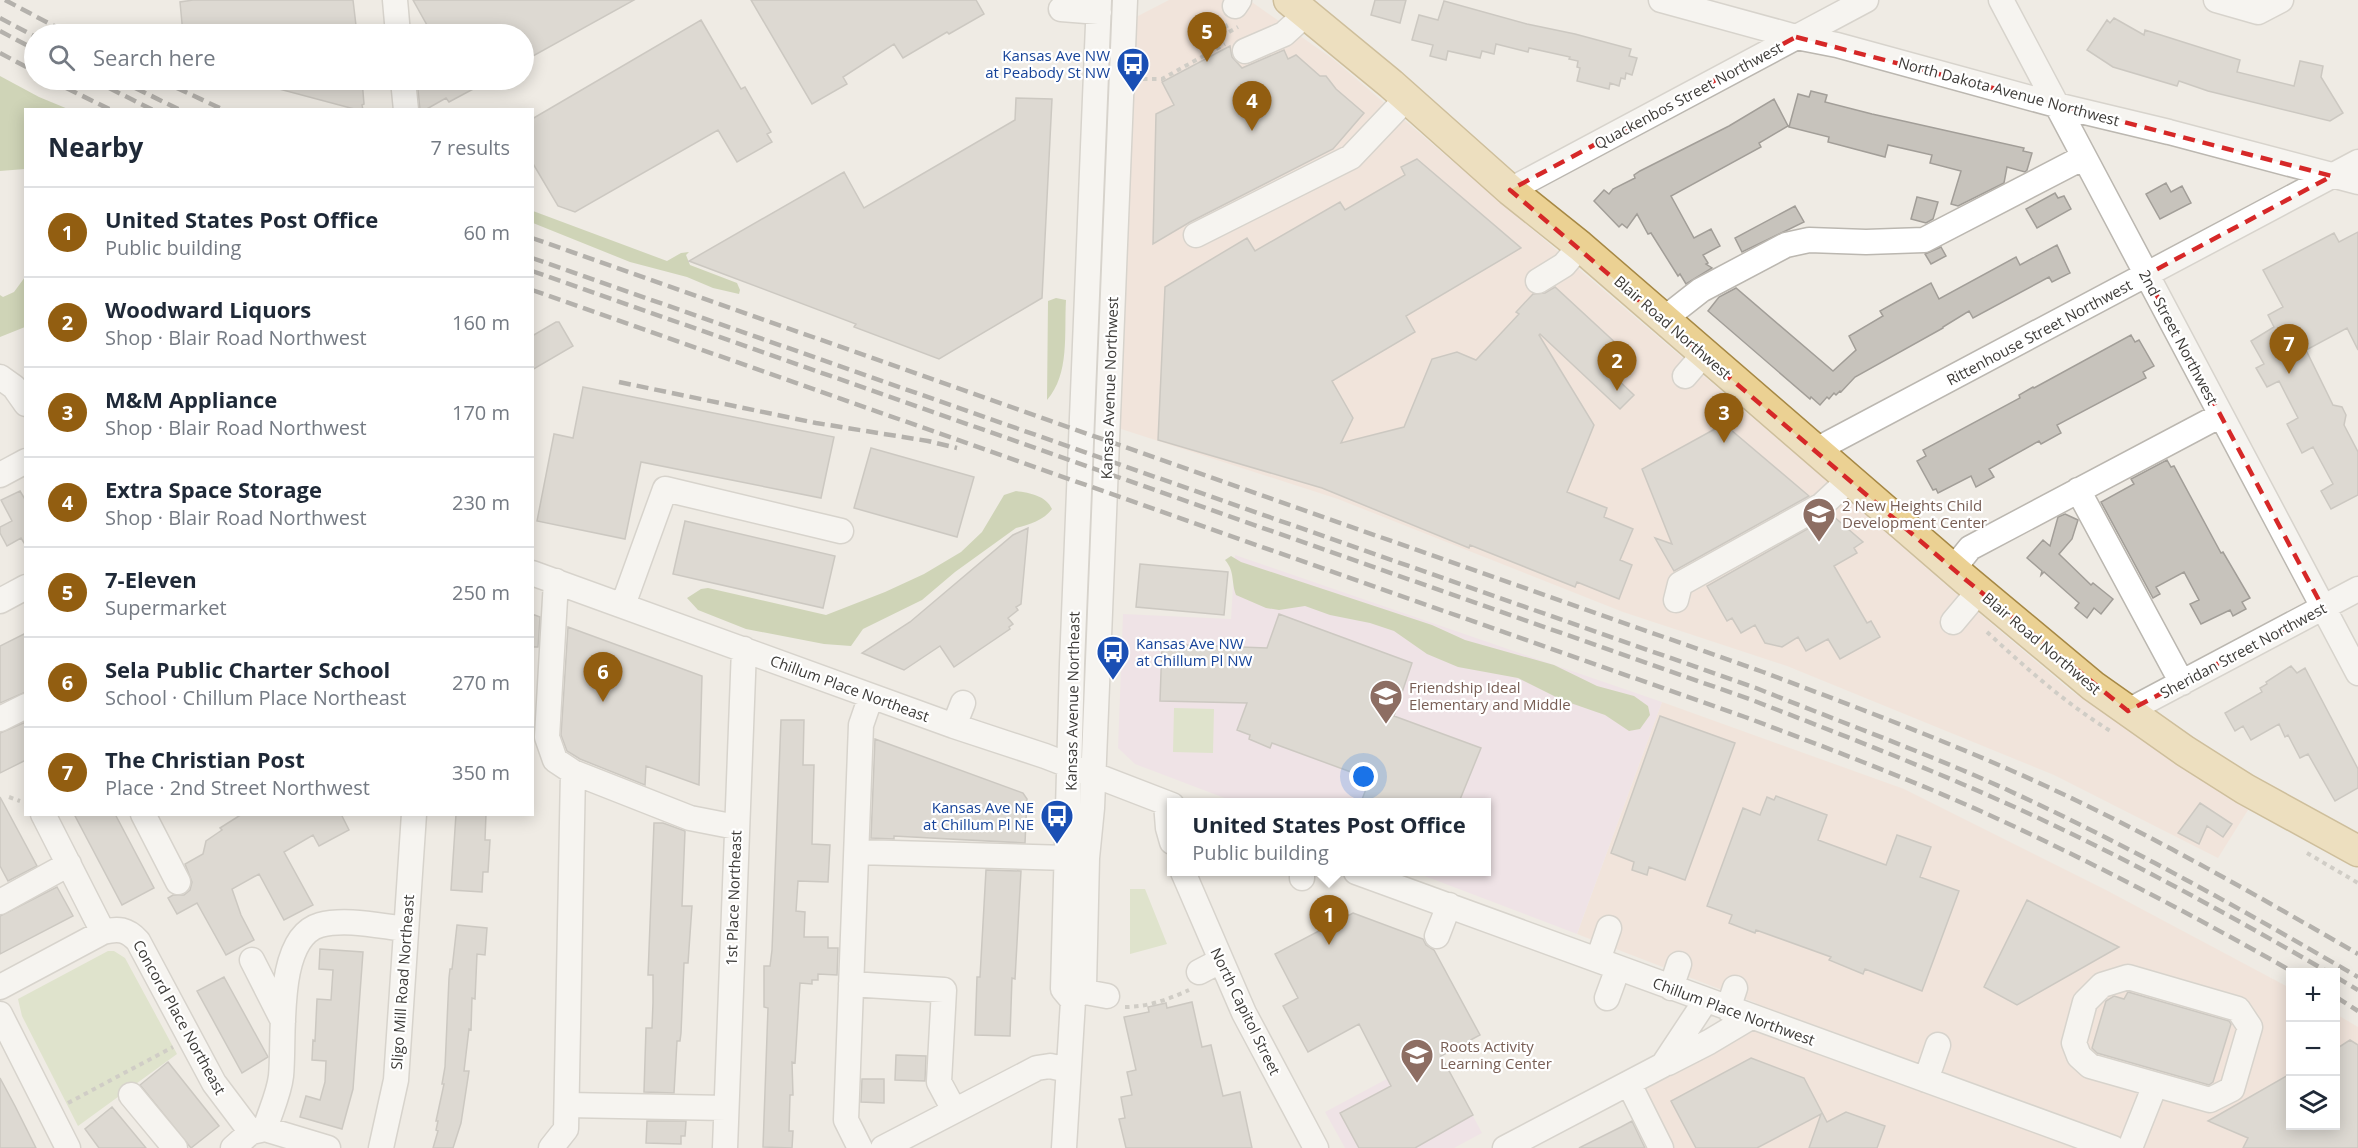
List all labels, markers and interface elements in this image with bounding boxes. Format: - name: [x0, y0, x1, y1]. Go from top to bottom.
- pin: 5: [1188, 13, 1226, 62]
- search box: [24, 24, 534, 90]
- street label: Quackenbos Street Northwest: [1590, 37, 1786, 153]
- icon: search: [45, 41, 78, 74]
- text: Search here: [93, 42, 216, 72]
- place label: Kansas Ave NW at Peabody St NW: [985, 45, 1110, 82]
- bus stop icon: Kansas Ave NW at Peabody St NW: [1115, 46, 1151, 93]
- street label: North Dakota Avenue Northwest: [1896, 52, 2122, 130]
- pin: 4: [1232, 82, 1272, 131]
- text: Nearby: [48, 129, 143, 165]
- text: 7 results: [430, 134, 510, 161]
- text: United States Post Office: [105, 204, 378, 234]
- text: 1: [62, 219, 73, 246]
- text: 60 m: [463, 219, 510, 246]
- text: Public building: [105, 234, 241, 261]
- street label: 2nd Street Northwest: [2135, 266, 2223, 408]
- street label: Blair Road Northwest: [1610, 271, 1736, 383]
- street label: Rittenhouse Street Northwest: [1943, 274, 2135, 390]
- text: Woodward Liquors: [105, 294, 311, 324]
- street label: Kansas Avenue Northwest: [1096, 296, 1122, 480]
- text: 2: [62, 309, 73, 336]
- text: 160 m: [452, 309, 510, 336]
- text: Shop · Blair Road Northwest: [105, 324, 367, 351]
- pin: 7: [2270, 324, 2308, 374]
- pin: 2: [1598, 342, 1636, 391]
- text: M&M Appliance: [105, 384, 277, 414]
- pin: 3: [1704, 394, 1744, 443]
- text: 3: [62, 399, 73, 426]
- text: 170 m: [452, 399, 510, 426]
- text: Shop · Blair Road Northwest: [105, 414, 367, 441]
- text: Extra Space Storage: [105, 474, 322, 504]
- text: 4: [62, 489, 73, 516]
- text: 230 m: [452, 489, 510, 516]
- place label: 2 New Heights Child Development Center: [1842, 495, 1987, 532]
- school or university icon: 2 New Heights Child Development Center: [1801, 496, 1837, 543]
- text: Shop · Blair Road Northwest: [105, 504, 367, 531]
- text: 7-Eleven: [105, 564, 197, 594]
- text: 5: [62, 579, 73, 606]
- text: 250 m: [452, 579, 510, 606]
- street label: Blair Road Northwest: [1979, 587, 2105, 699]
- text: Supermarket: [105, 594, 227, 621]
- street label: Sheridan Street Northwest: [2156, 598, 2330, 702]
- street label: Kansas Avenue Northeast: [1060, 611, 1084, 791]
- place label: Kansas Ave NW at Chillum Pl NW: [1136, 633, 1253, 670]
- bus stop icon: Kansas Ave NW at Chillum Pl NW: [1095, 634, 1131, 681]
- street label: Chillum Place Northeast: [768, 650, 932, 726]
- pin: 6: [584, 652, 622, 702]
- text: Sela Public Charter School: [105, 654, 390, 684]
- text: 6: [62, 669, 73, 696]
- text: 270 m: [452, 669, 510, 696]
- place label: Friendship Ideal Elementary and Middle: [1409, 677, 1571, 714]
- school or university icon: Friendship Ideal Elementary and Middle: [1368, 678, 1404, 725]
- text: School · Chillum Place Northeast: [105, 684, 406, 711]
- text: The Christian Post: [105, 744, 305, 774]
- text: 7: [62, 759, 73, 786]
- text: 350 m: [452, 759, 510, 786]
- your location: [1349, 762, 1378, 791]
- text: Place · 2nd Street Northwest: [105, 774, 370, 801]
- place label: Kansas Ave NE at Chillum Pl NE: [923, 797, 1034, 834]
- bus stop icon: Kansas Ave NE at Chillum Pl NE: [1039, 798, 1075, 845]
- popup: [1167, 798, 1491, 876]
- text: United States Post Office: [1192, 809, 1466, 839]
- street label: 1st Place Northeast: [721, 830, 745, 966]
- text: Public building: [1192, 839, 1329, 866]
- street label: Sligo Mill Road Northeast: [386, 894, 418, 1070]
- pin: 1: [1310, 896, 1348, 945]
- street label: Concord Place Northeast: [129, 936, 231, 1098]
- street label: North Capitol Street: [1206, 944, 1286, 1078]
- map controls: [2286, 968, 2340, 1130]
- button: +: [2286, 968, 2340, 1022]
- street label: Chillum Place Northwest: [1650, 972, 1818, 1050]
- button: −: [2286, 1022, 2340, 1076]
- place label: Roots Activity Learning Center: [1440, 1036, 1552, 1073]
- school or university icon: Roots Activity Learning Center: [1399, 1037, 1435, 1084]
- button: layers: [2286, 1076, 2340, 1130]

